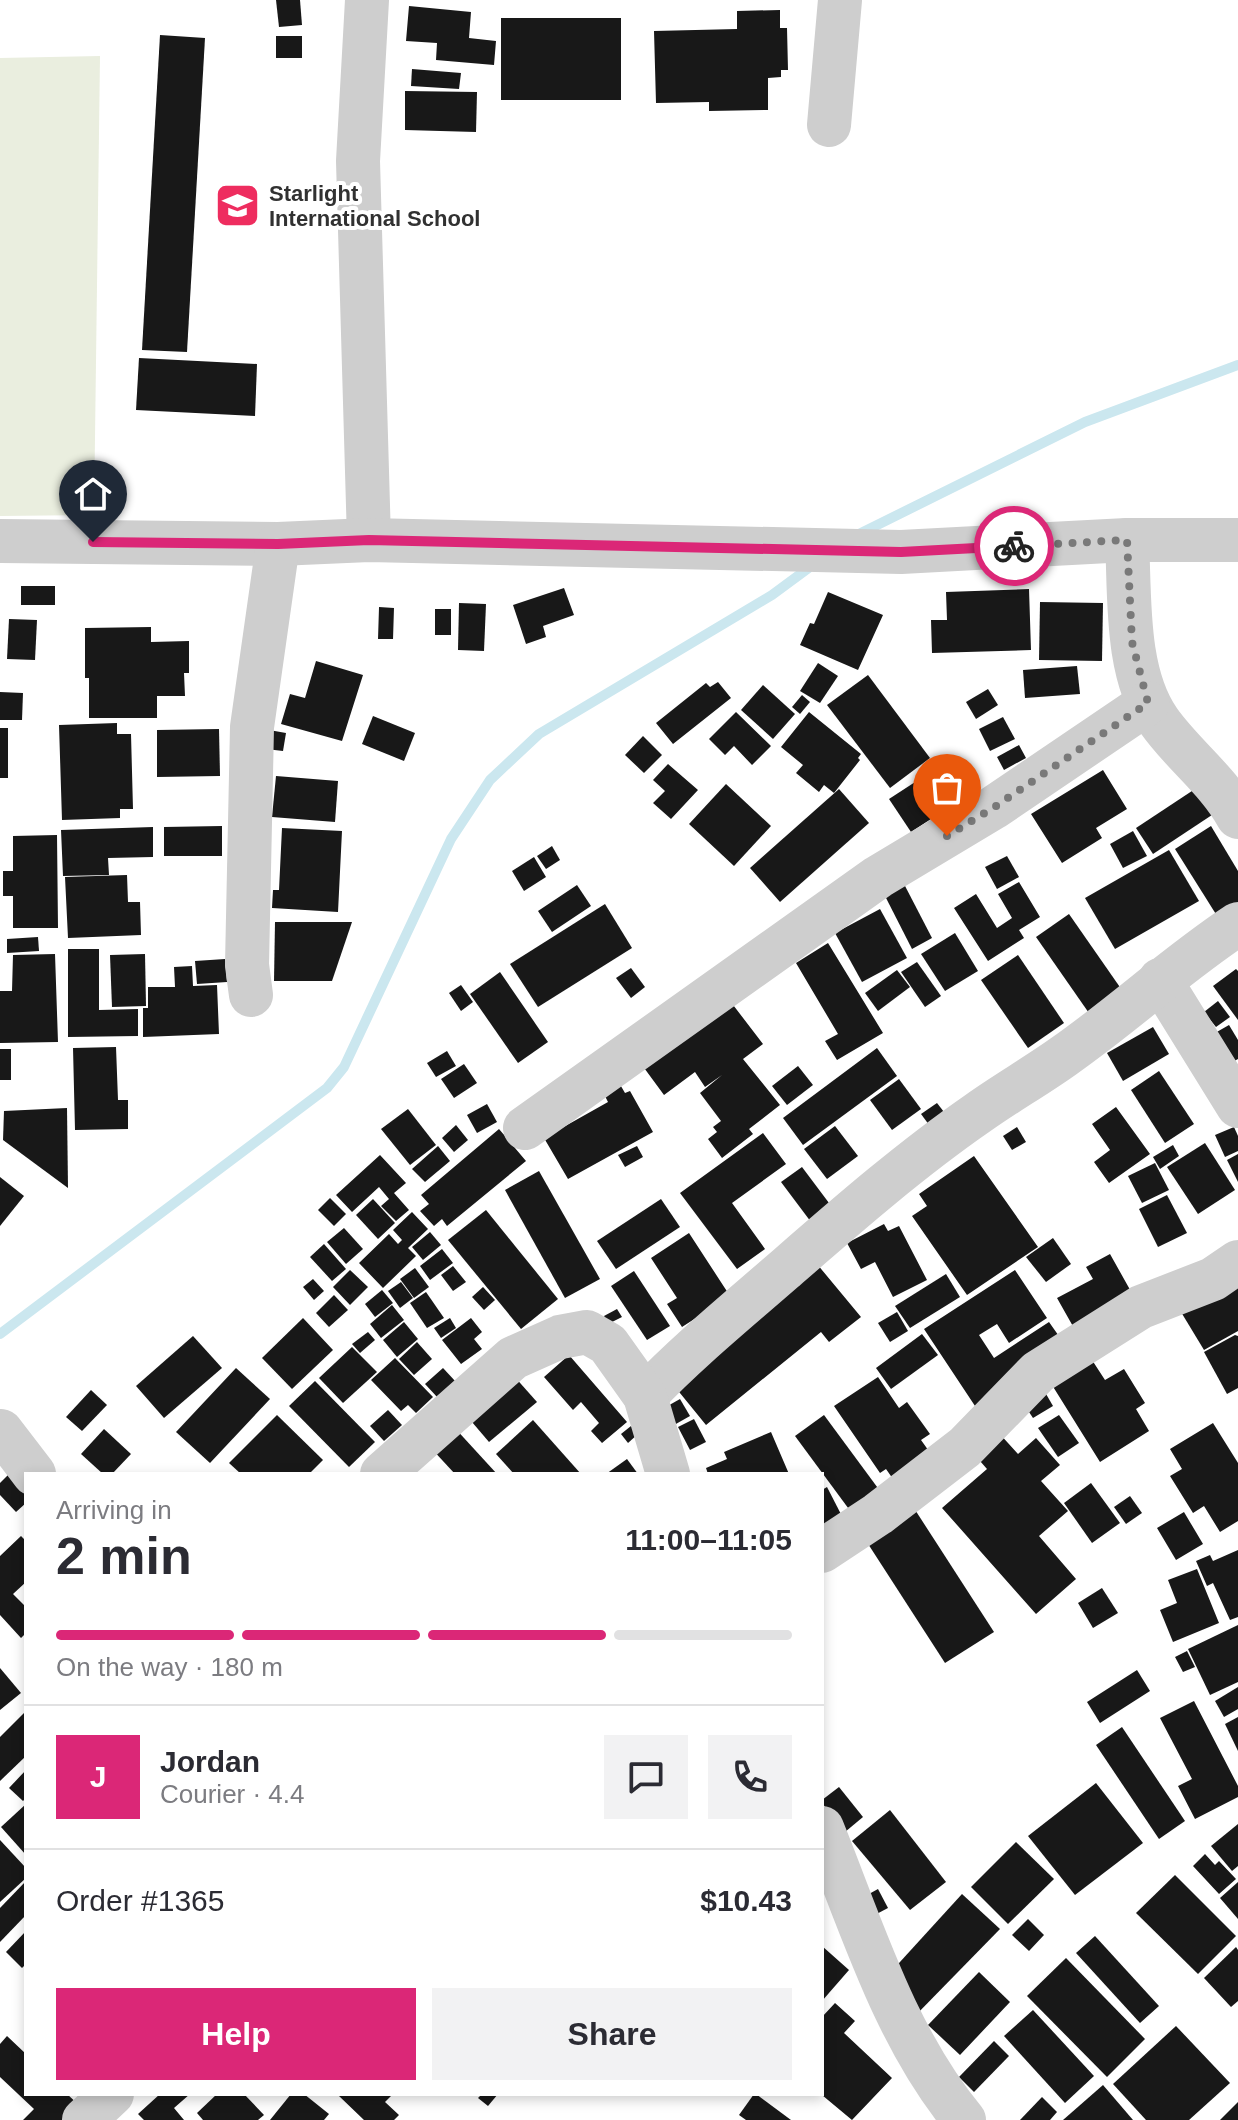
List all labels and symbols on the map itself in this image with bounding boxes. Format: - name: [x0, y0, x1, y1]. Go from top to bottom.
- place label: Starlight International School: [269, 181, 480, 231]
- school or university icon: Starlight International School: [214, 182, 262, 230]
- pin: [59, 460, 127, 542]
- courier: [974, 506, 1054, 586]
- pin: [913, 754, 981, 836]

